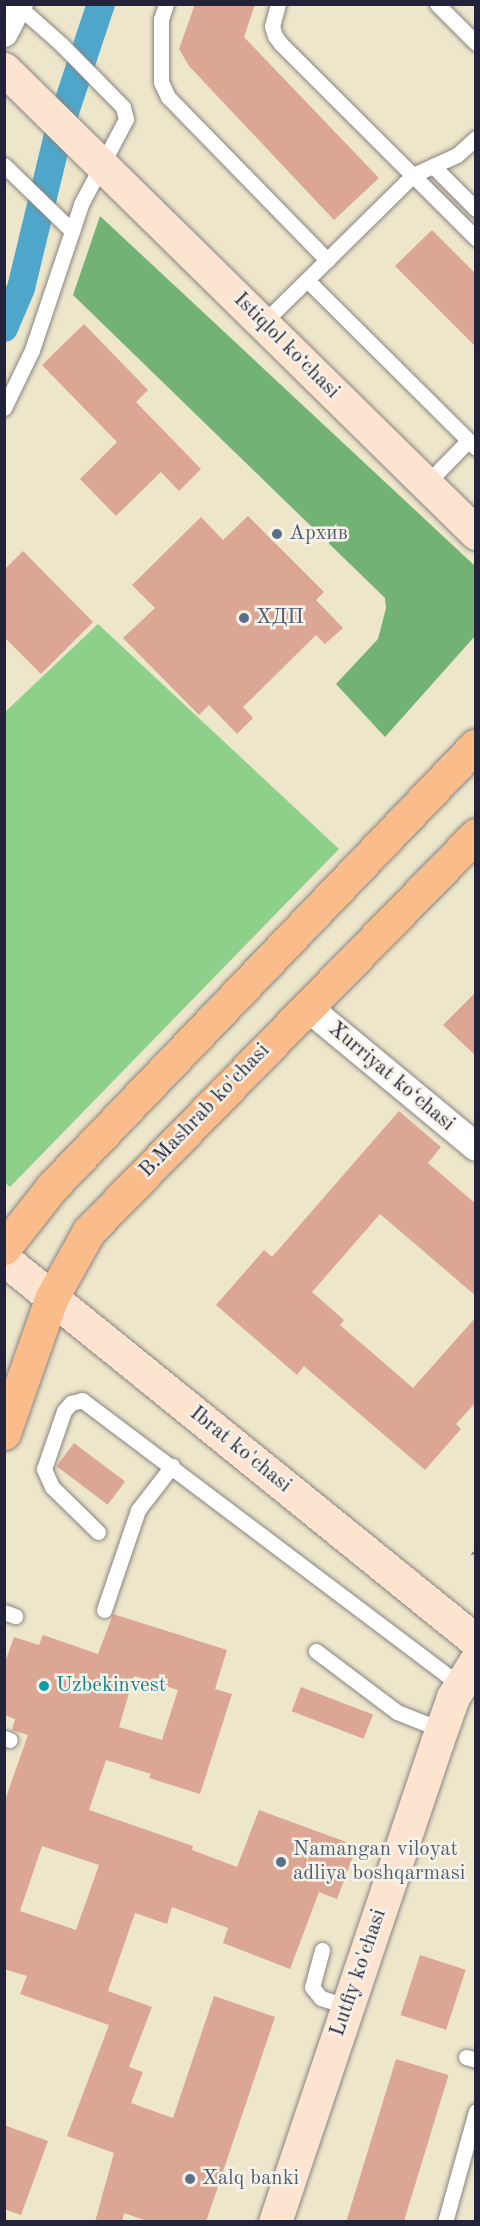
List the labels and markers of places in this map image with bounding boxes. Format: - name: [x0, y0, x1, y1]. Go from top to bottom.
- place label: Архив: [289, 521, 348, 547]
- marker: Архив: [270, 527, 284, 541]
- place label: ХДП: [256, 605, 304, 631]
- marker: ХДП: [237, 611, 251, 625]
- place label: Uzbekinvest: [56, 1673, 166, 1699]
- marker: Uzbekinvest: [37, 1679, 51, 1693]
- place label: Namangan viloyat adliya boshqarmasi: [293, 1837, 465, 1887]
- marker: Namangan viloyat adliya boshqarmasi: [274, 1855, 288, 1869]
- place label: Xalq banki: [202, 2166, 299, 2192]
- marker: Xalq banki: [183, 2172, 197, 2186]

